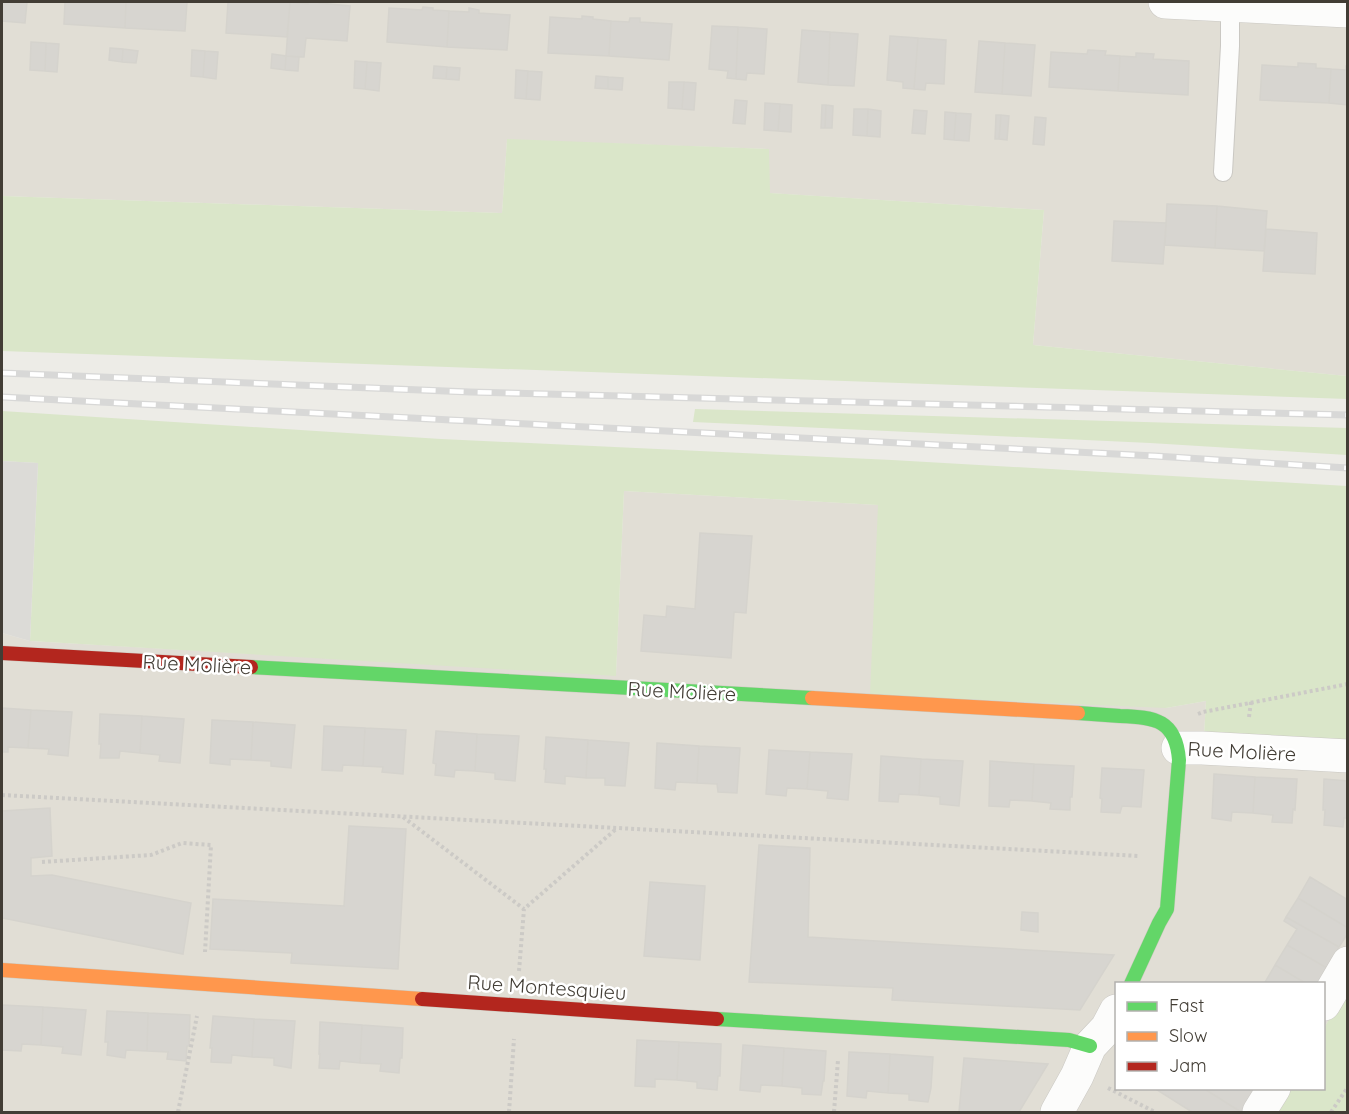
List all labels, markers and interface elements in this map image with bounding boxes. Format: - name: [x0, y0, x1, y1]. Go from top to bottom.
- street label: Rue Molière: [142, 649, 252, 679]
- street label: Rue Molière: [627, 676, 737, 706]
- street label: Rue Molière: [1187, 736, 1297, 766]
- street label: Rue Montesquieu: [467, 969, 627, 1005]
- legend: [1115, 982, 1325, 1090]
- text: Fast: [1169, 994, 1204, 1017]
- text: Slow: [1169, 1024, 1207, 1047]
- text: Jam: [1169, 1054, 1207, 1077]

